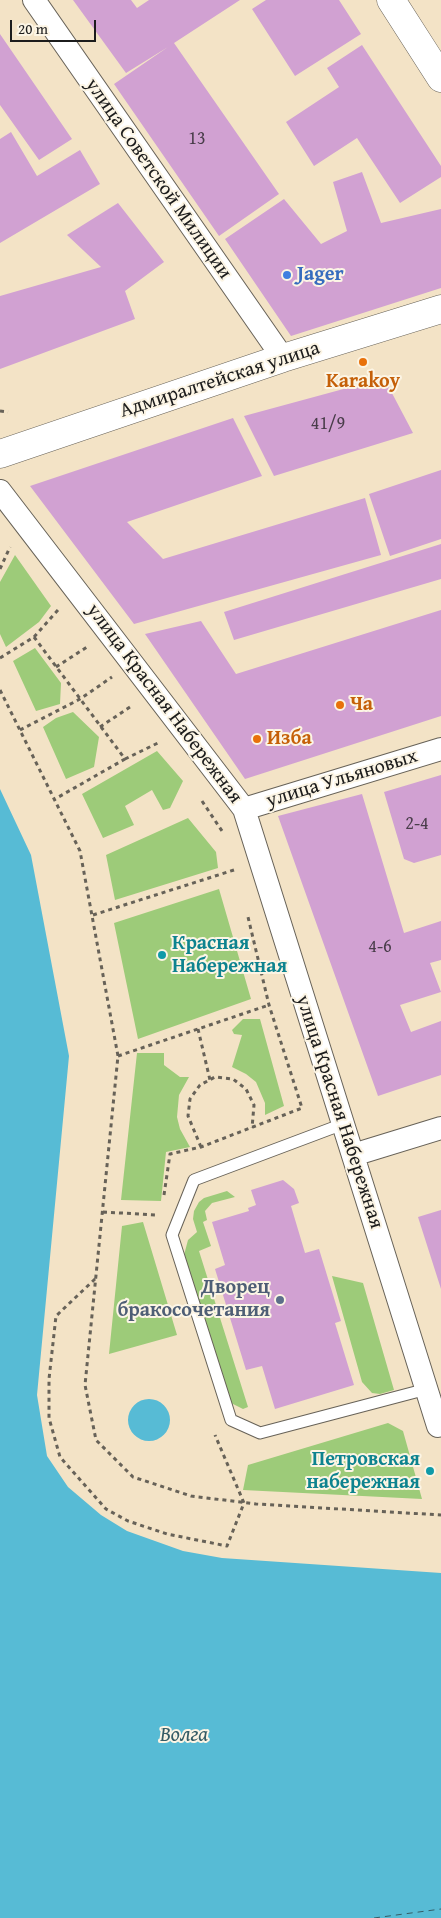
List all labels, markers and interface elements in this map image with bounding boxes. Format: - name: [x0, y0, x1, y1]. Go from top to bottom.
- scale bar: [12, 10, 99, 42]
- text: 20 m: [18, 18, 48, 39]
- street label: улица Советской Милиции: [79, 74, 237, 284]
- house number: 13: [188, 128, 206, 150]
- place label: Jager: [297, 263, 344, 287]
- marker: Jager: [281, 269, 293, 281]
- street label: Адмиралтейская улица: [117, 336, 323, 424]
- marker: Karakoy: [357, 356, 369, 368]
- place label: Karakoy: [326, 370, 400, 394]
- house number: 41/9: [311, 413, 345, 435]
- street label: улица Красная Набережная: [81, 599, 247, 809]
- place label: Ча: [350, 693, 373, 717]
- marker: Ча: [334, 699, 346, 711]
- place label: Изба: [267, 727, 312, 751]
- marker: Изба: [251, 733, 263, 745]
- street label: улица Ульяновых: [263, 745, 421, 813]
- house number: 2-4: [405, 813, 429, 835]
- place label: Красная Набережная: [172, 932, 287, 979]
- house number: 4-6: [368, 936, 392, 958]
- marker: Красная Набережная: [156, 949, 168, 961]
- street label: улица Красная Набережная: [290, 992, 388, 1232]
- place label: Дворец бракосочетания: [117, 1276, 270, 1323]
- marker: Дворец бракосочетания: [274, 1294, 286, 1306]
- place label: Петровская набережная: [306, 1448, 420, 1495]
- marker: Петровская набережная: [424, 1465, 436, 1477]
- water label: Волга: [160, 1723, 208, 1749]

